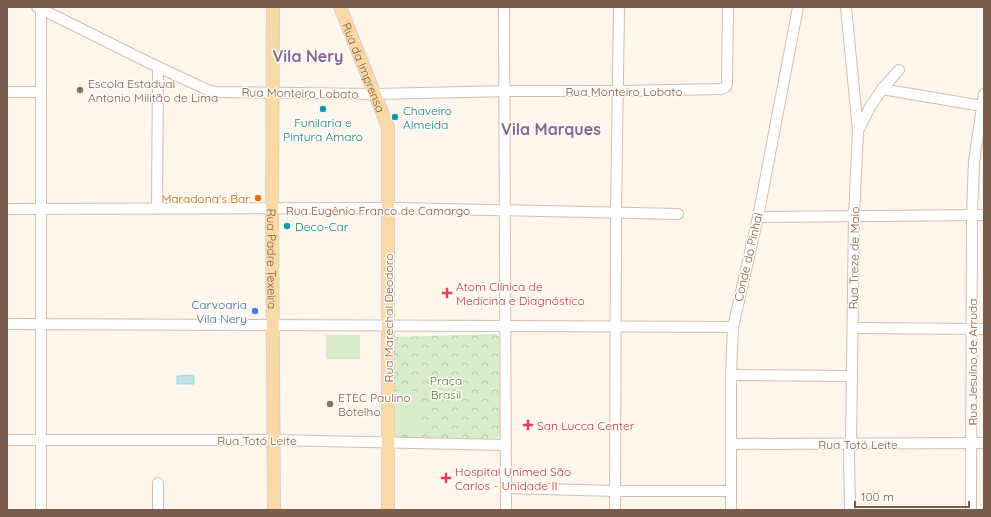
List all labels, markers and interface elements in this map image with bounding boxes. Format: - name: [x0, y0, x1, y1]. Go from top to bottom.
- street label: Rua da Imprensa: [339, 20, 389, 114]
- district label: Vila Nery: [272, 46, 344, 66]
- place label: Escola Estadual Antonio Militão de Lima: [88, 76, 218, 105]
- street label: Rua Monteiro Lobato: [241, 84, 359, 102]
- street label: Rua Monteiro Lobato: [565, 84, 683, 99]
- marker: Escola Estadual Antonio Militão de Lima: [75, 85, 85, 95]
- place label: Chaveiro Almeida: [403, 103, 452, 132]
- marker: Funilaria e Pintura Amaro: [318, 104, 328, 114]
- marker: Chaveiro Almeida: [390, 112, 400, 122]
- place label: Funilaria e Pintura Amaro: [283, 115, 363, 144]
- district label: Vila Marques: [501, 119, 601, 139]
- place label: Maradona's Bar: [161, 191, 250, 206]
- marker: Maradona's Bar: [253, 193, 263, 203]
- street label: Rua Eugênio Franco de Camargo: [286, 203, 470, 218]
- street label: Rua Treze de Maio: [846, 206, 862, 310]
- street label: Rua Padre Texeira: [264, 209, 280, 309]
- street label: Conde do Pinhal: [730, 211, 766, 303]
- place label: Deco-Car: [295, 219, 349, 234]
- marker: Deco-Car: [282, 221, 292, 231]
- street label: Rua Marechal Deodoro: [381, 254, 396, 382]
- place label: Atom Clínica de Medicina e Diagnóstico: [456, 279, 585, 308]
- marker: Atom Clínica de Medicina e Diagnóstico: [441, 287, 453, 299]
- place label: Carvoaria Vila Nery: [191, 297, 247, 326]
- street label: Rua Jesuíno de Arruda: [965, 298, 980, 426]
- marker: Carvoaria Vila Nery: [250, 306, 260, 316]
- park label: Praça Brasil: [430, 373, 462, 402]
- place label: ETEC Paulino Botelho: [338, 390, 411, 419]
- marker: ETEC Paulino Botelho: [325, 399, 335, 409]
- place label: San Lucca Center: [537, 418, 635, 433]
- marker: San Lucca Center: [522, 419, 534, 431]
- street label: Rua Totó Leite: [217, 433, 297, 448]
- street label: Rua Totó Leite: [818, 437, 898, 452]
- place label: Hospital Unimed São Carlos - Unidade II: [455, 464, 571, 493]
- marker: Hospital Unimed São Carlos - Unidade II: [440, 472, 452, 484]
- scale bar: [855, 483, 969, 509]
- text: 100 m: [861, 489, 894, 504]

